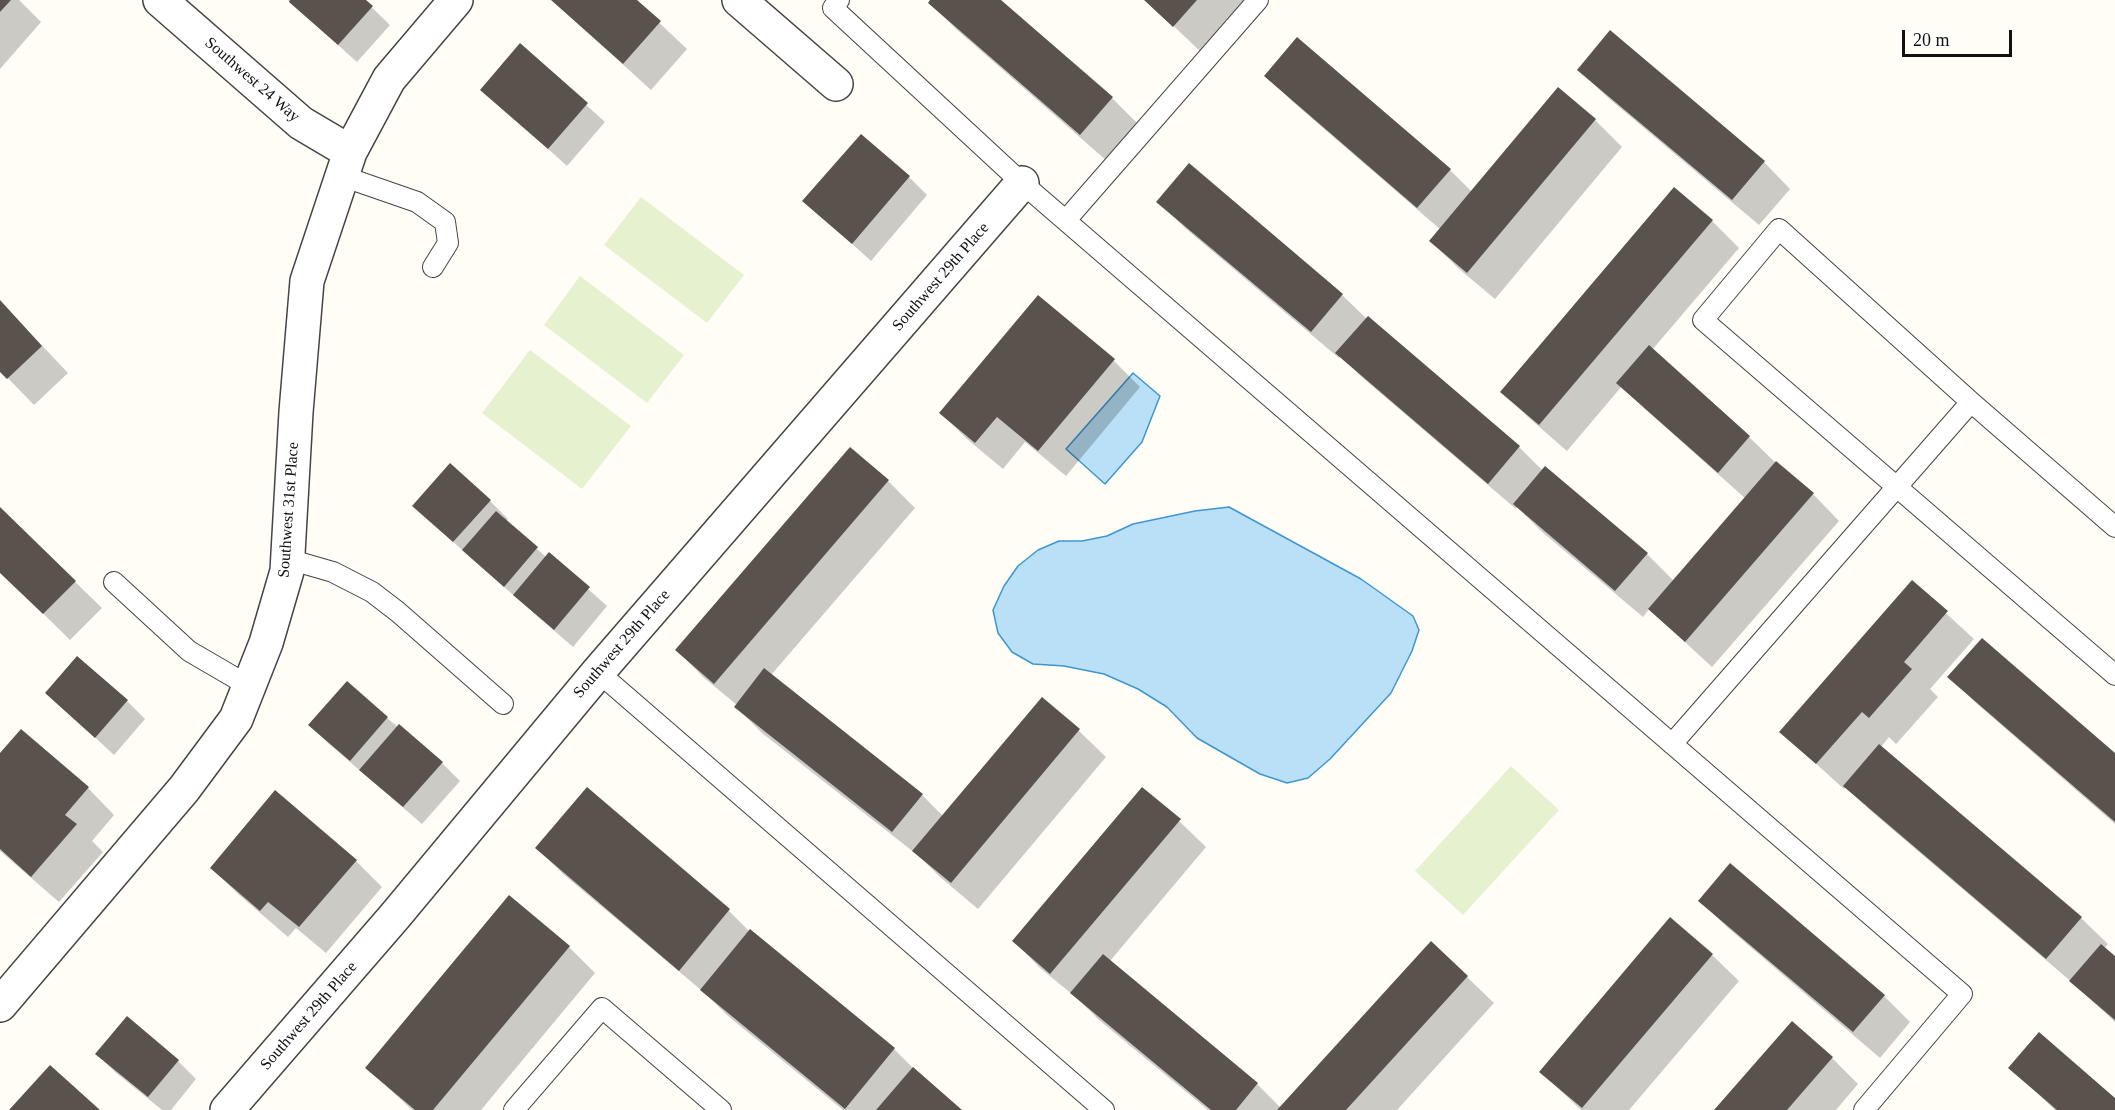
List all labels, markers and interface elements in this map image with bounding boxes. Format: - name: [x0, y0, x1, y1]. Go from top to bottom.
- scale bar: [1905, 18, 2014, 56]
- text: 20 m: [1913, 30, 1950, 50]
- street label: Southwest 24 Way: [201, 34, 303, 126]
- street label: Southwest 29th Place: [889, 219, 993, 335]
- street label: Southwest 31st Place: [275, 441, 303, 579]
- street label: Southwest 29th Place: [570, 586, 674, 702]
- street label: Southwest 29th Place: [257, 958, 361, 1074]

